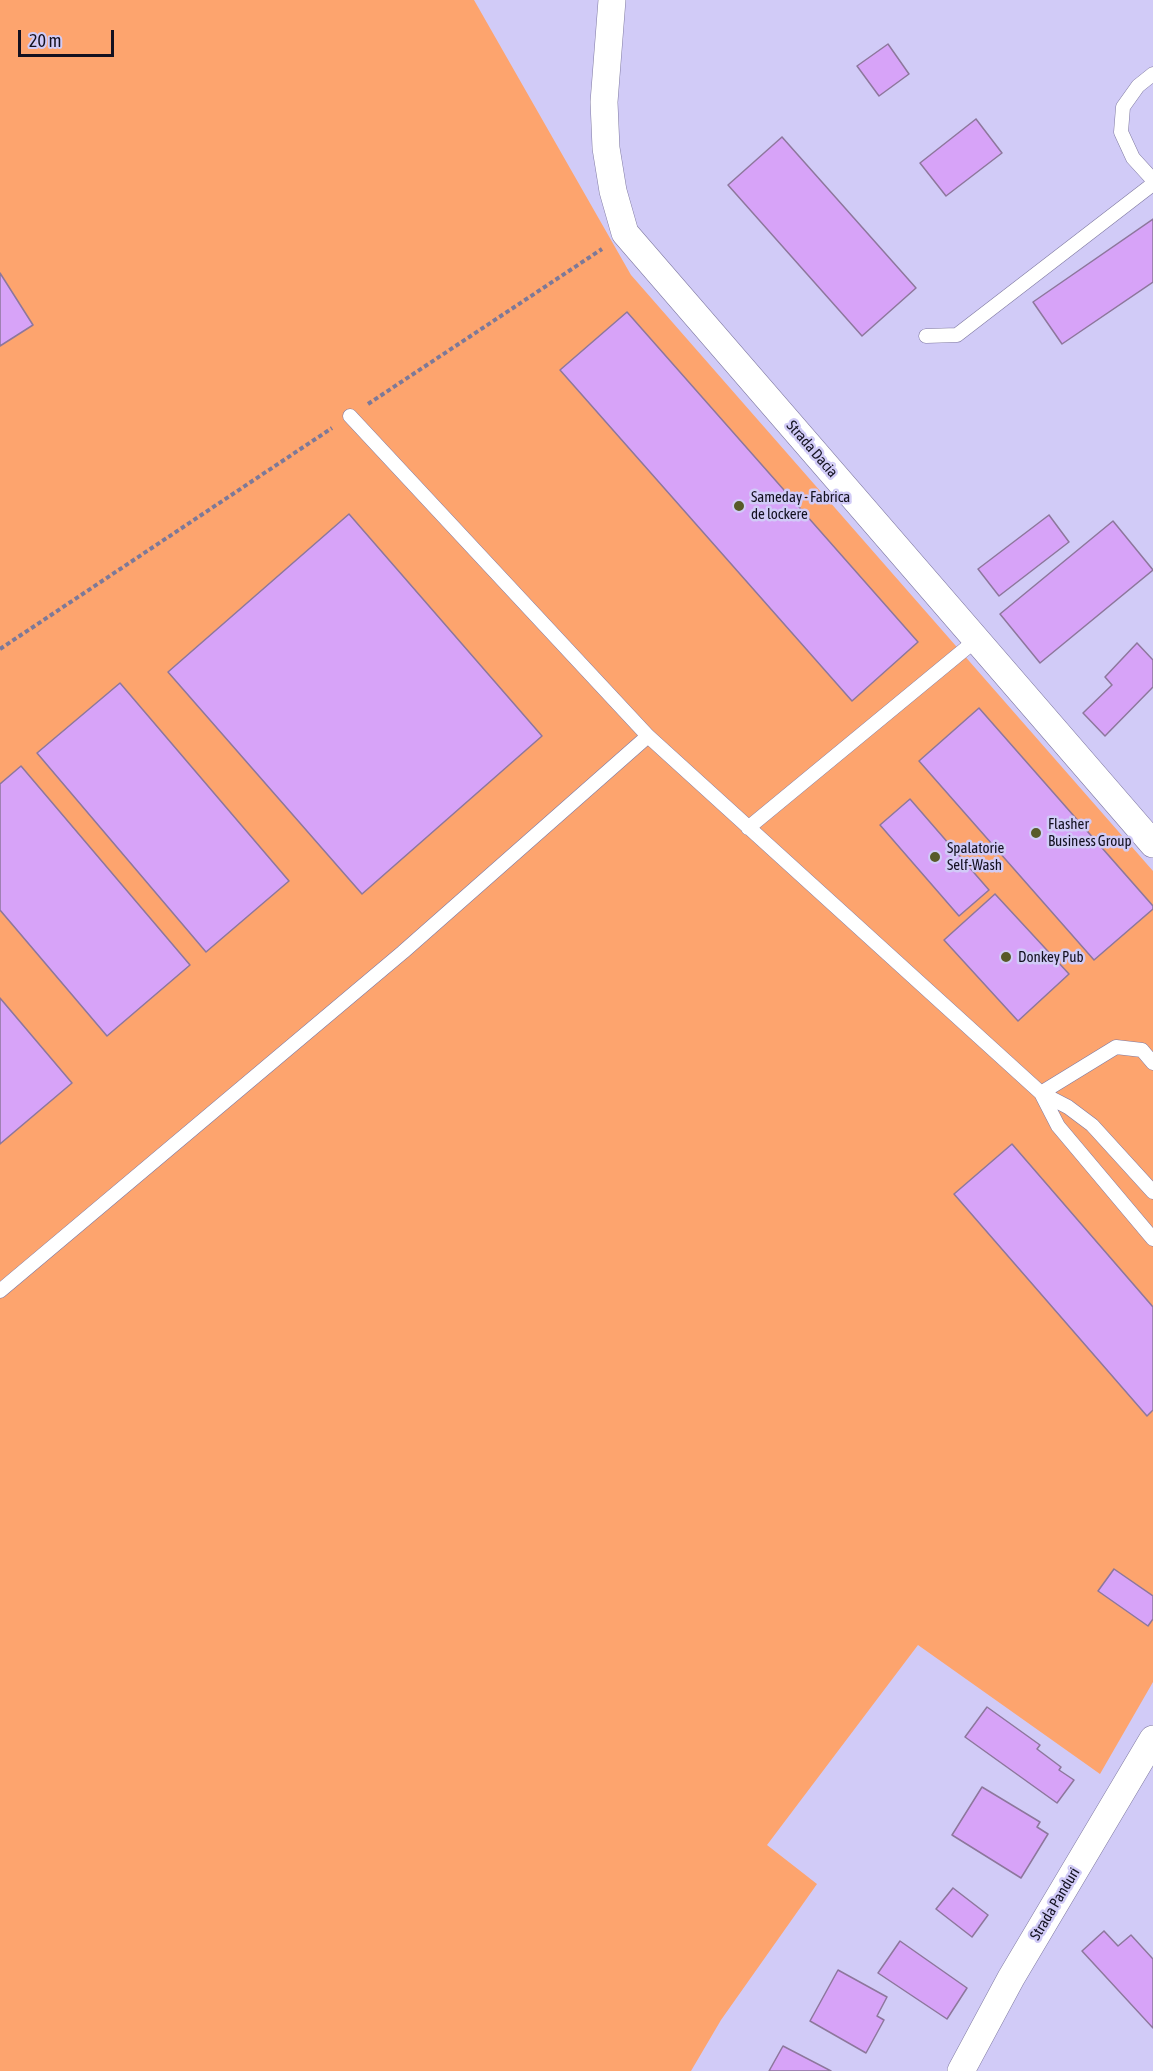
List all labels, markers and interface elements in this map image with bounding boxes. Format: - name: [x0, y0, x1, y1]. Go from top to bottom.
- scale bar: [21, 18, 117, 56]
- text: 20 m: [29, 30, 61, 51]
- street label: Strada Dacia: [783, 417, 841, 481]
- place label: Sameday - Fabrica de lockere: [751, 488, 850, 523]
- marker: Sameday - Fabrica de lockere: [732, 499, 746, 513]
- place label: Flasher Business Group: [1048, 815, 1132, 850]
- marker: Flasher Business Group: [1029, 826, 1043, 840]
- place label: Spalatorie Self-Wash: [947, 839, 1004, 874]
- marker: Spalatorie Self-Wash: [928, 850, 942, 864]
- place label: Donkey Pub: [1018, 948, 1084, 966]
- marker: Donkey Pub: [999, 950, 1013, 964]
- street label: Strada Panduri: [1026, 1864, 1084, 1944]

